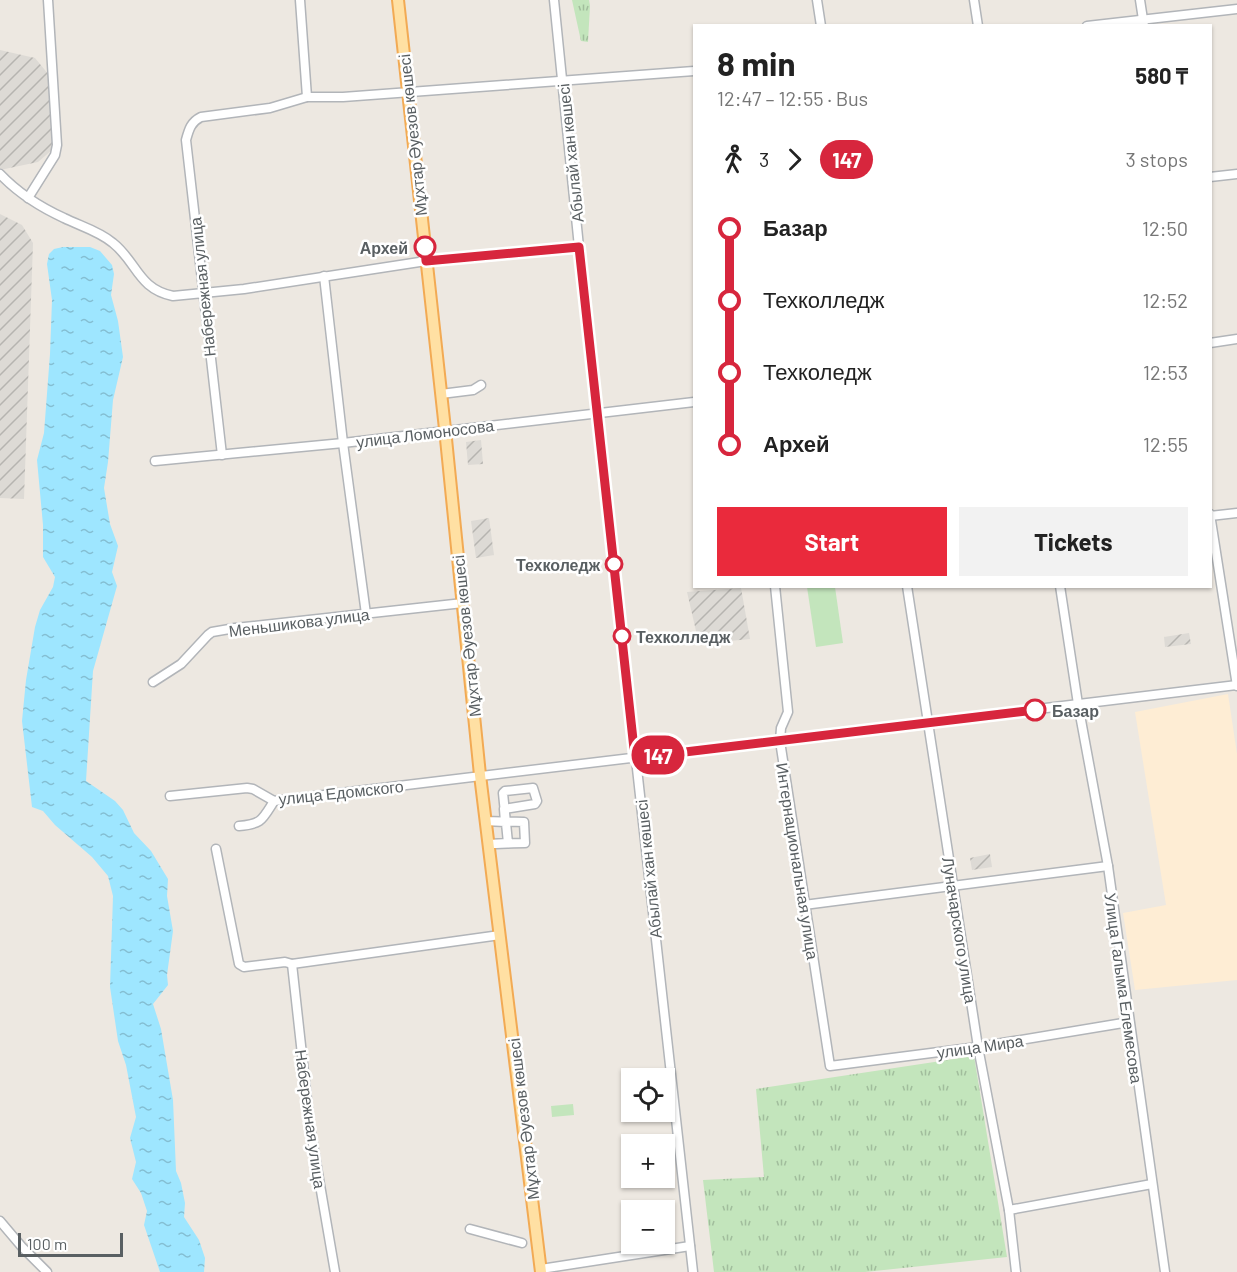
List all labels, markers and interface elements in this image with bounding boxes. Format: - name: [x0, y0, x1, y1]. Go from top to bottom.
- text: 8 min: [717, 43, 795, 83]
- street label: Мұхтар Әуезов көшесі: [394, 53, 430, 217]
- text: 580 ₸: [1135, 62, 1188, 88]
- street label: Абылай хан көшесі: [553, 83, 587, 223]
- text: 12:47 – 12:55 · Bus: [717, 86, 868, 110]
- icon: walk: [717, 143, 750, 176]
- icon: forward: [778, 143, 811, 176]
- text: 3: [759, 147, 769, 171]
- text: 147: [832, 147, 861, 172]
- text: 3 stops: [1126, 147, 1188, 171]
- text: Базар: [763, 214, 828, 240]
- street label: Набережная улица: [185, 216, 219, 358]
- text: 12:50: [1142, 216, 1188, 240]
- marker: Архей: [414, 236, 436, 258]
- place label: Архей: [360, 238, 408, 257]
- text: Техколледж: [763, 286, 885, 312]
- text: 12:52: [1143, 288, 1188, 312]
- text: Техколедж: [763, 358, 872, 384]
- text: 12:53: [1143, 360, 1188, 384]
- street label: улица Ломоносова: [355, 415, 495, 451]
- text: Архей: [763, 430, 829, 456]
- text: 12:55: [1143, 432, 1188, 456]
- button: Start: [717, 507, 947, 576]
- button: Tickets: [959, 507, 1188, 576]
- street label: Мұхтар Әуезов көшесі: [448, 554, 484, 718]
- place label: Техколедж: [516, 555, 601, 574]
- marker: Техколедж: [605, 555, 623, 573]
- street label: Меньшикова улица: [227, 604, 371, 640]
- marker: Техколледж: [613, 627, 631, 645]
- place label: Техколледж: [636, 627, 731, 646]
- marker: Базар: [1024, 699, 1046, 721]
- place label: Базар: [1052, 701, 1099, 720]
- line badge: 147: [624, 736, 692, 774]
- text: 147: [643, 743, 673, 768]
- street label: Интернациональная улица: [773, 761, 823, 961]
- street label: улица Едомского: [278, 776, 405, 808]
- street label: Абылай хан көшесі: [631, 799, 665, 939]
- street label: Луначарского улица: [939, 856, 981, 1005]
- street label: Улица Галыма Елемесова: [1101, 891, 1147, 1085]
- street label: улица Мира: [935, 1031, 1025, 1061]
- street label: Мұхтар Әуезов көшесі: [504, 1037, 542, 1201]
- street label: Набережная улица: [292, 1048, 330, 1190]
- map controls: [621, 1068, 675, 1254]
- button: locate: [621, 1068, 675, 1122]
- button: +: [621, 1134, 675, 1188]
- button: −: [621, 1200, 675, 1254]
- scale bar: [18, 1230, 123, 1258]
- text: 100 m: [27, 1234, 67, 1253]

